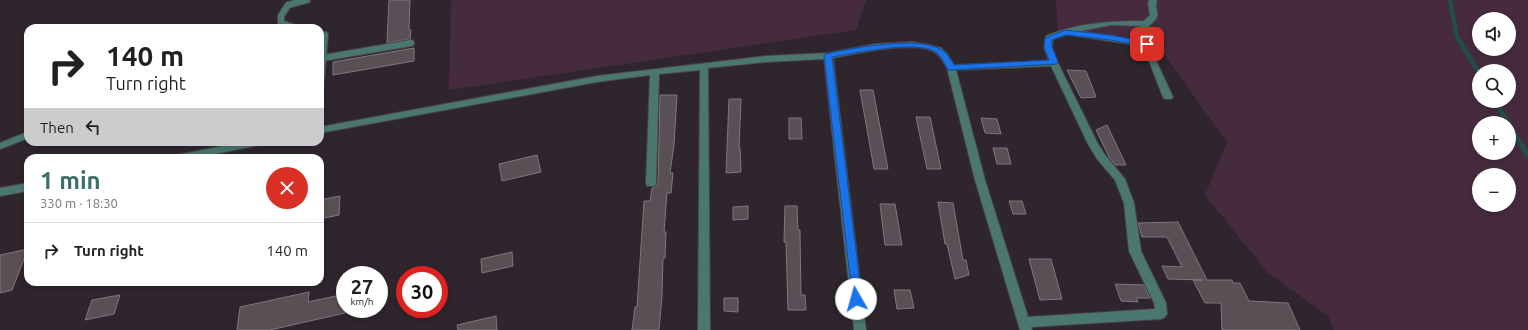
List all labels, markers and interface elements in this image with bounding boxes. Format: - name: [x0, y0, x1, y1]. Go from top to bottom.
- map controls: [1472, 12, 1516, 212]
- button: sound: [1472, 12, 1516, 56]
- pin: [1130, 27, 1164, 61]
- icon: arrive: [1136, 33, 1158, 55]
- icon: right: [40, 40, 92, 92]
- text: 140 m: [106, 40, 184, 71]
- button: search: [1472, 64, 1516, 108]
- text: Turn right: [106, 73, 186, 93]
- icon: left: [82, 116, 104, 138]
- button: +: [1472, 116, 1516, 160]
- text: Then: [40, 119, 74, 136]
- text: 1 min: [40, 167, 101, 194]
- button: close: [266, 167, 308, 209]
- button: −: [1472, 168, 1516, 212]
- text: 330 m · 18:30: [40, 196, 118, 210]
- icon: right: [40, 240, 62, 262]
- text: Turn right: [74, 242, 144, 259]
- text: 140 m: [266, 242, 308, 259]
- speed limit sign: 30: [396, 266, 448, 318]
- text: 27: [351, 275, 373, 298]
- position arrow: [835, 278, 877, 320]
- text: km/h: [350, 296, 374, 307]

